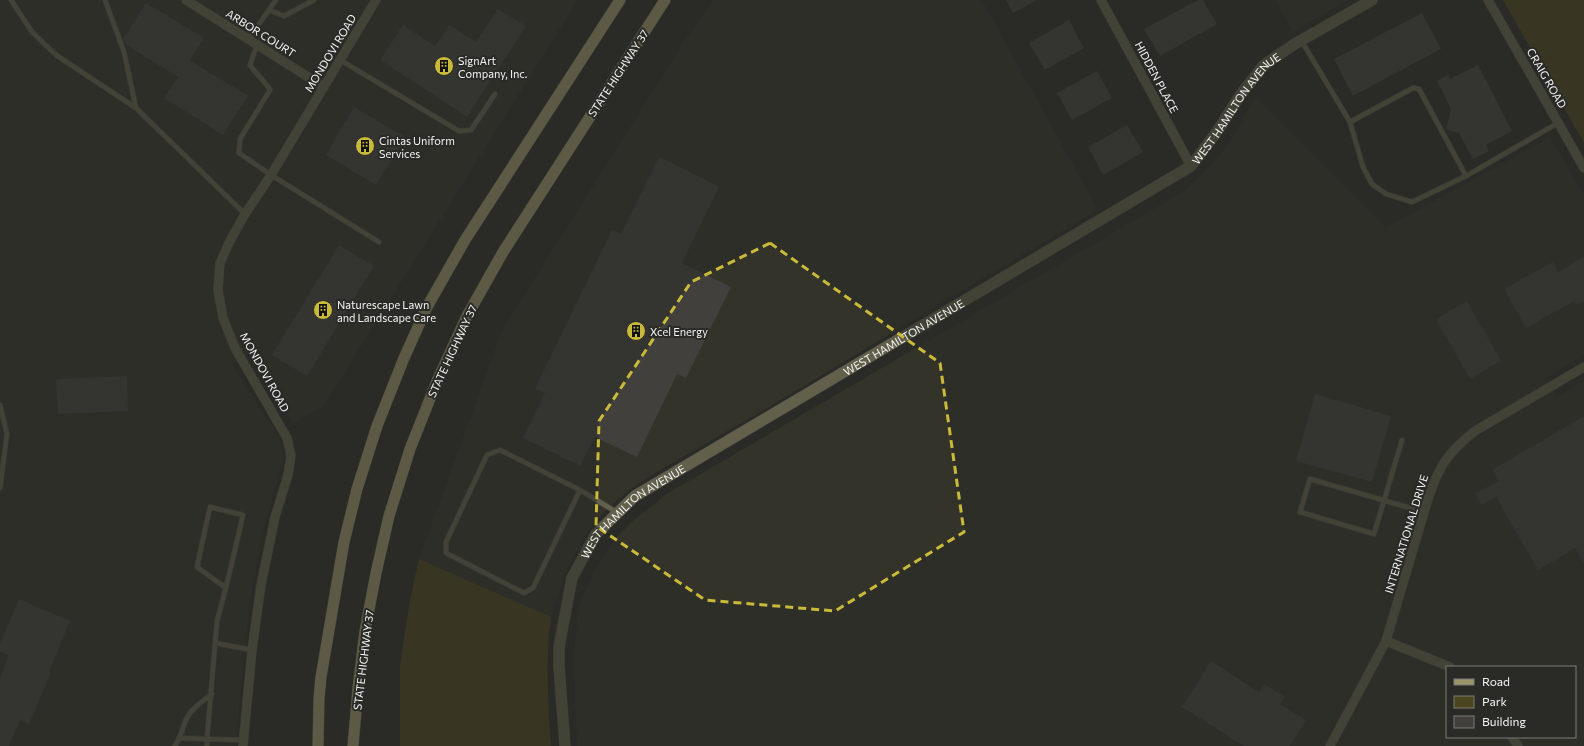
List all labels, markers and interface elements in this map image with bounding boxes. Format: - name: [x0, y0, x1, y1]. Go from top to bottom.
- street label: ARBOR COURT: [224, 6, 298, 60]
- street label: MONDOVI ROAD: [302, 12, 358, 94]
- street label: STATE HIGHWAY 37: [585, 27, 651, 119]
- street label: HIDDEN PLACE: [1133, 39, 1181, 115]
- street label: CRAIG ROAD: [1525, 46, 1569, 110]
- street label: WEST HAMILTON AVENUE: [1189, 50, 1282, 166]
- place label: SignArt Company, Inc.: [458, 54, 528, 80]
- building icon: SignArt Company, Inc.: [433, 55, 455, 77]
- place label: Cintas Uniform Services: [379, 134, 455, 160]
- building icon: Cintas Uniform Services: [354, 135, 376, 157]
- street label: WEST HAMILTON AVENUE: [841, 296, 966, 378]
- place label: Naturescape Lawn and Landscape Care: [337, 298, 436, 324]
- building icon: Naturescape Lawn and Landscape Care: [312, 299, 334, 321]
- street label: STATE HIGHWAY 37: [425, 302, 479, 399]
- building icon: Xcel Energy: [625, 320, 647, 342]
- place label: Xcel Energy: [650, 325, 708, 338]
- street label: MONDOVI ROAD: [238, 330, 292, 414]
- street label: WEST HAMILTON AVENUE: [578, 461, 687, 560]
- street label: INTERNATIONAL DRIVE: [1382, 473, 1430, 595]
- street label: STATE HIGHWAY 37: [350, 609, 376, 711]
- legend: [1446, 666, 1576, 738]
- text: Road: [1482, 674, 1510, 688]
- text: Park: [1482, 694, 1508, 708]
- text: Building: [1482, 714, 1526, 728]

